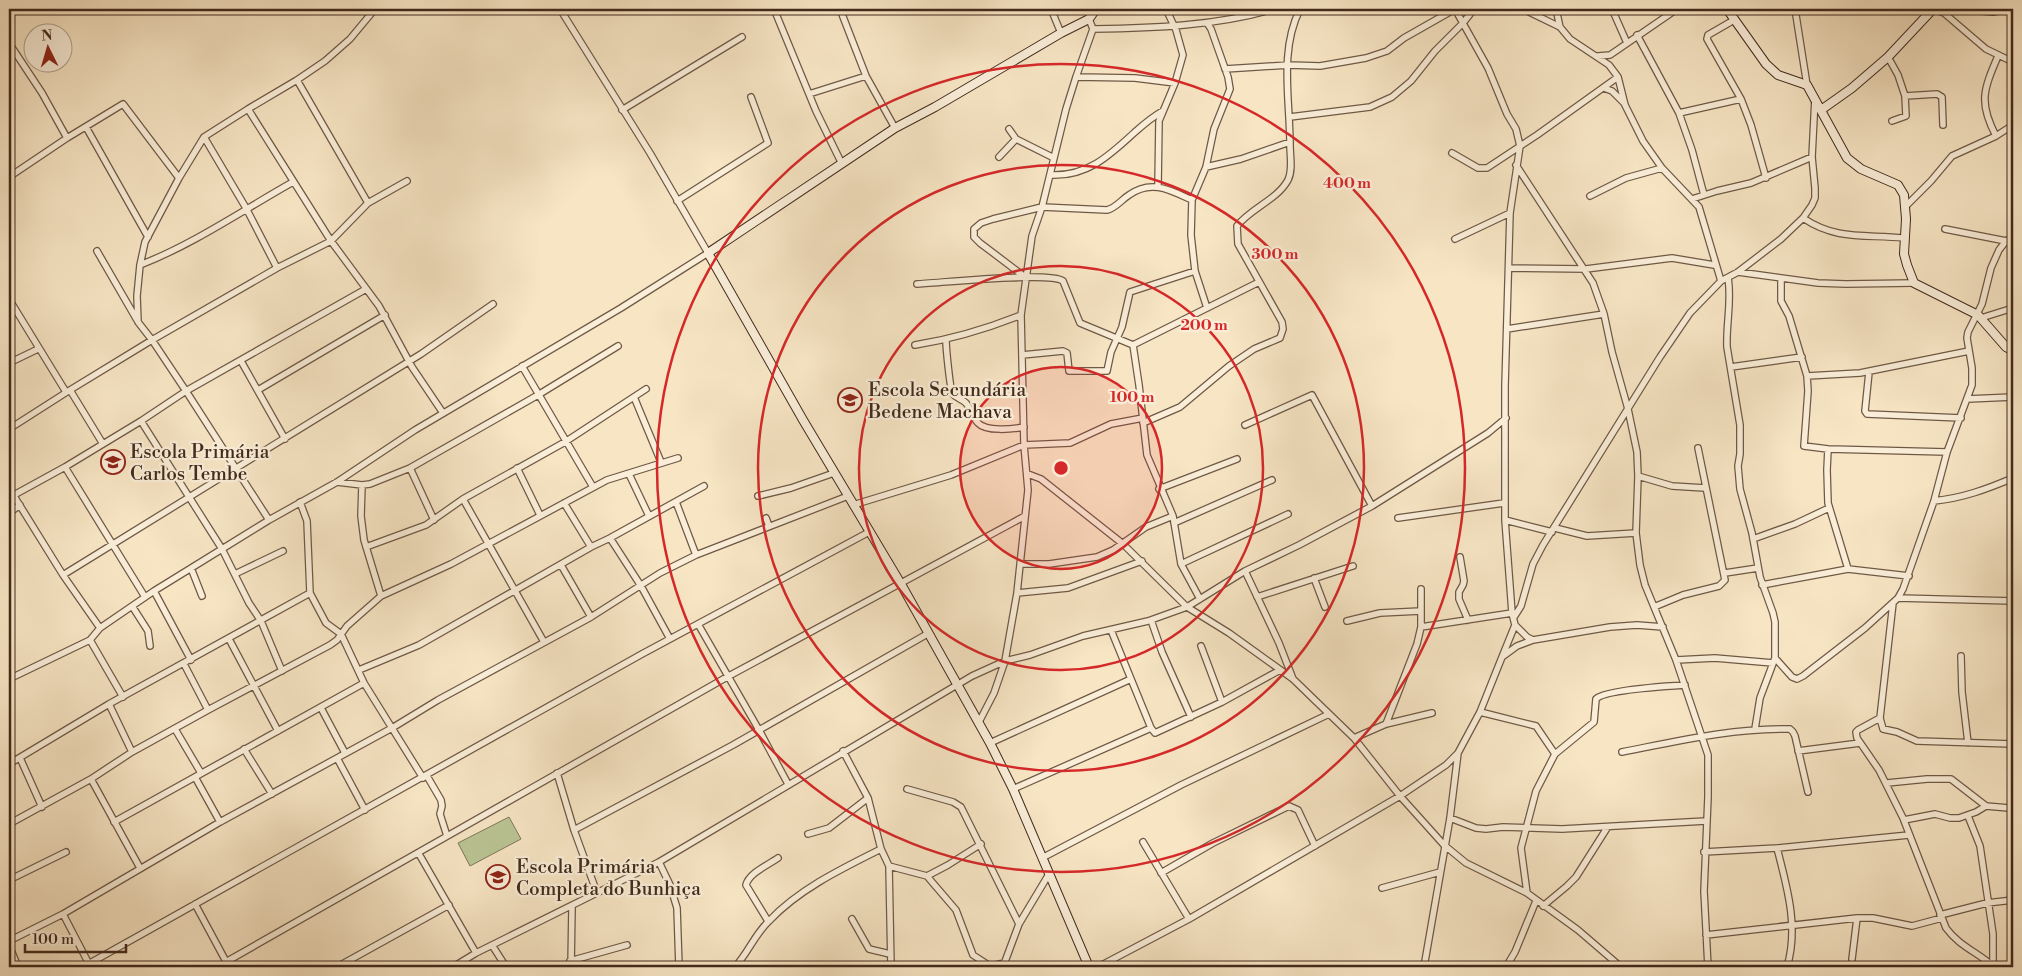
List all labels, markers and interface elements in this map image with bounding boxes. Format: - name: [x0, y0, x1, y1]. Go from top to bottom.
- north arrow: [22, 22, 72, 72]
- text: N: [41, 27, 53, 45]
- text: 400 m: [1323, 174, 1371, 193]
- text: 300 m: [1252, 245, 1299, 264]
- text: 200 m: [1180, 316, 1228, 335]
- place label: Escola Secundária Bedene Machava: [867, 378, 1026, 424]
- school or university icon: Escola Secundária Bedene Machava: [837, 387, 863, 413]
- text: 100 m: [1110, 388, 1155, 407]
- place label: Escola Primária Carlos Tembe: [130, 440, 270, 486]
- school or university icon: Escola Primária Carlos Tembe: [100, 449, 126, 475]
- centre of rings: [1052, 459, 1070, 477]
- place label: Escola Primária Completa do Bunhiça: [516, 855, 701, 901]
- school or university icon: Escola Primária Completa do Bunhiça: [485, 864, 511, 890]
- scale bar: [25, 921, 126, 953]
- text: 100 m: [32, 930, 74, 949]

